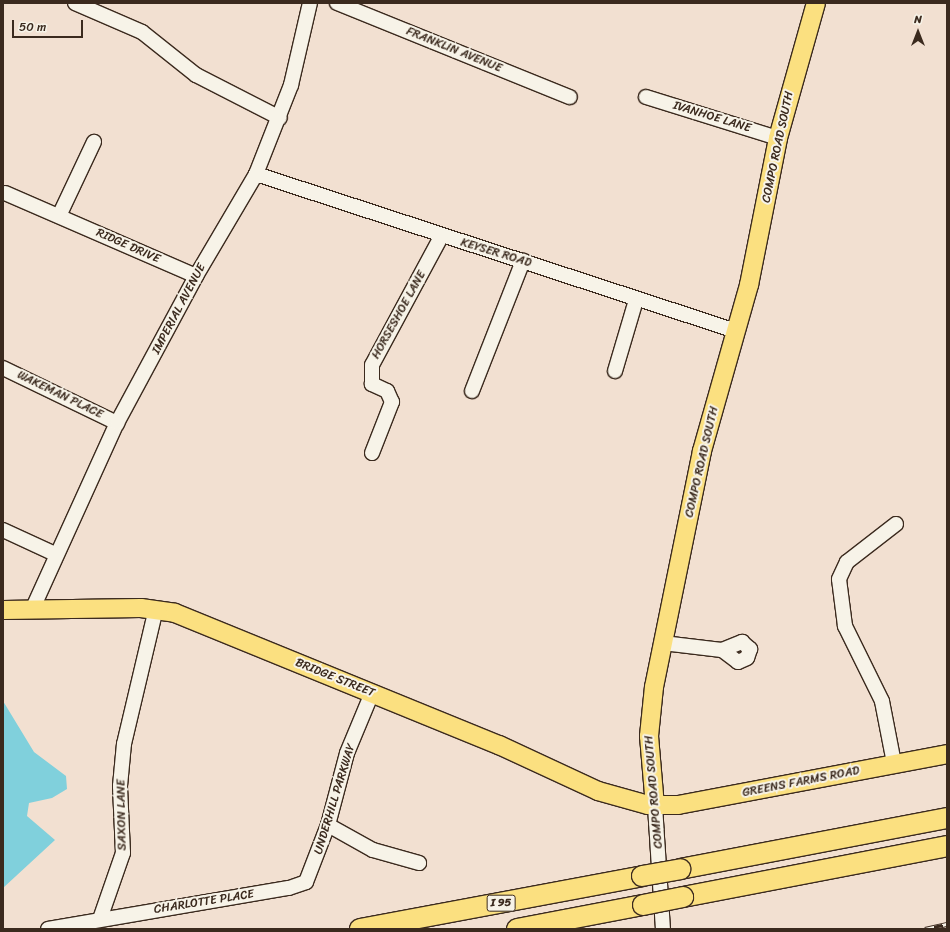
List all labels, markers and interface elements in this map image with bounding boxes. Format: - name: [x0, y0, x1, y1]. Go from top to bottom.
- text: N: [914, 10, 922, 29]
- scale bar: [14, 12, 85, 38]
- north arrow: [898, 12, 938, 52]
- text: 50 m: [19, 16, 46, 38]
- street label: FRANKLIN AVENUE: [404, 24, 504, 76]
- street label: COMPO ROAD SOUTH: [759, 90, 797, 204]
- street label: IVANHOE LANE: [671, 98, 753, 136]
- street label: RIDGE DRIVE: [93, 225, 163, 267]
- street label: KEYSER ROAD: [459, 235, 533, 271]
- street label: IMPERIAL AVENUE: [149, 261, 209, 357]
- street label: HORSESHOE LANE: [369, 268, 429, 362]
- street label: WAKEMAN PLACE: [15, 368, 105, 422]
- street label: COMPO ROAD SOUTH: [682, 405, 722, 519]
- street label: BRIDGE STREET: [293, 655, 377, 701]
- street label: COMPO ROAD SOUTH: [642, 734, 666, 850]
- street label: UNDERHILL PARKWAY: [311, 742, 359, 856]
- street label: GREENS FARMS ROAD: [742, 764, 860, 800]
- street label: SAXON LANE: [114, 779, 130, 851]
- street label: CHARLOTTE PLACE: [153, 887, 255, 917]
- road number: I 95: [486, 894, 516, 912]

